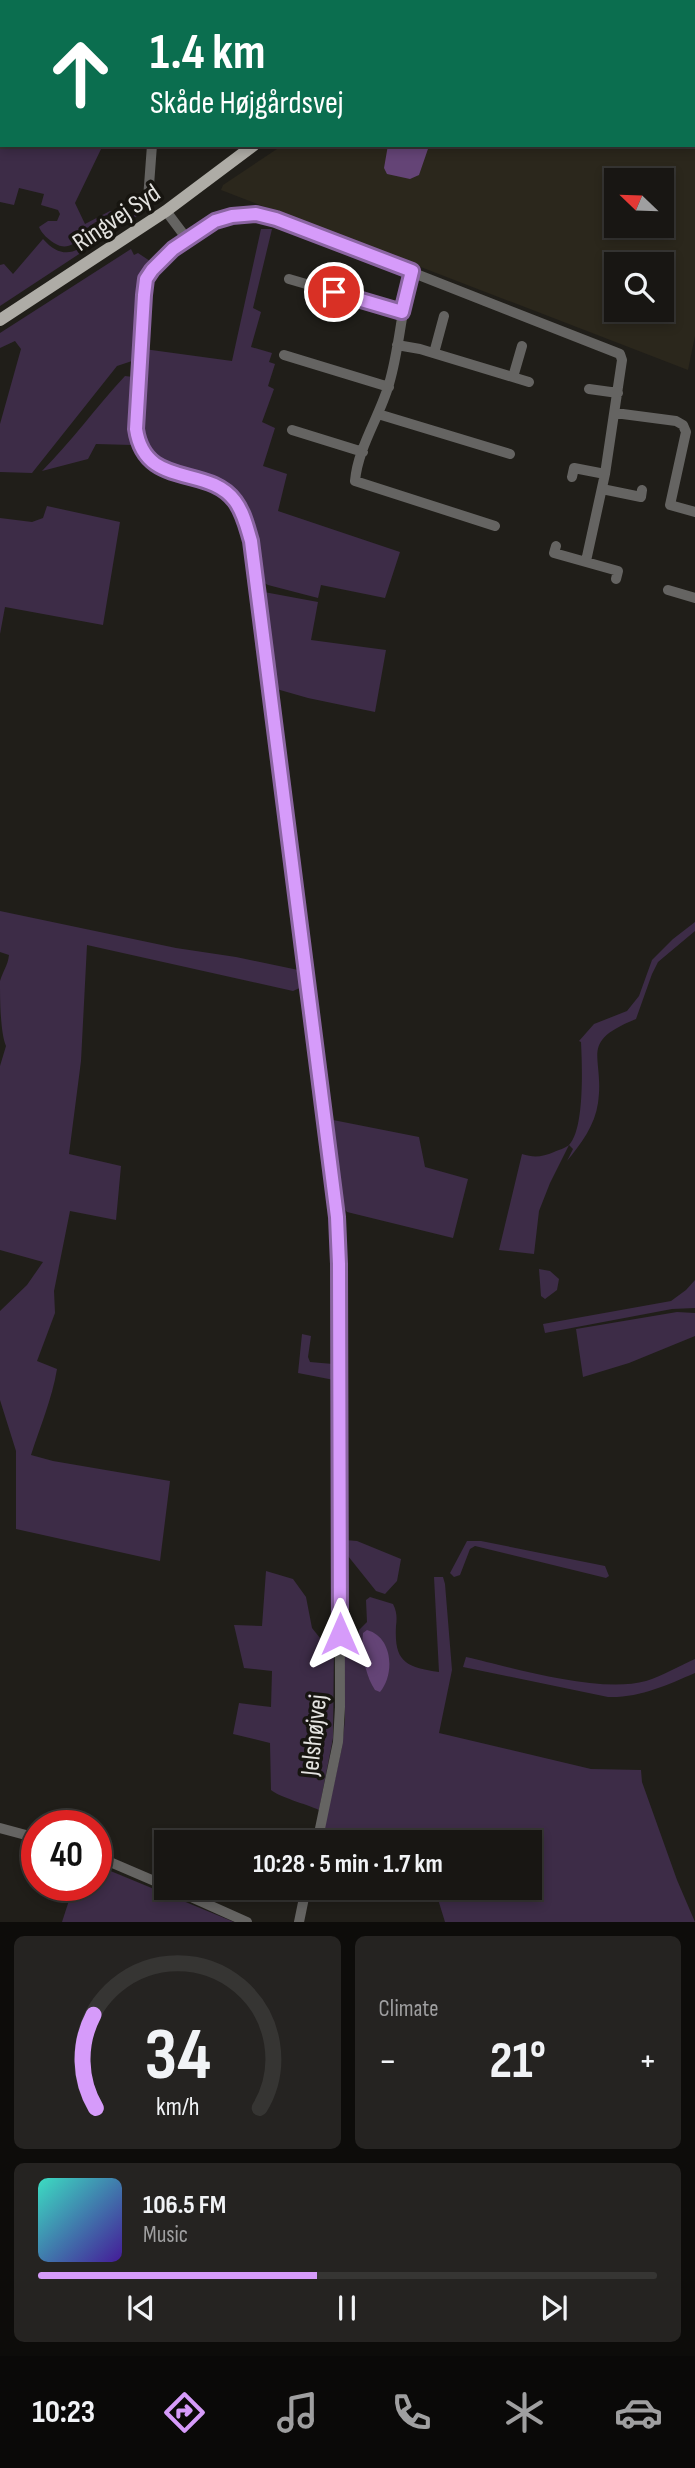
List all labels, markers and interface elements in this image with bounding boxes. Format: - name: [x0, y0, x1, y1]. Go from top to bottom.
- text: 1.4 km: [150, 24, 265, 83]
- icon: ahead: [35, 28, 126, 119]
- text: Skåde Højgårdsvej: [150, 84, 344, 123]
- north arrow: [604, 168, 674, 238]
- map controls: [604, 168, 674, 322]
- street label: Ringvej Syd: [67, 178, 166, 259]
- button: search: [604, 252, 674, 322]
- pin: [304, 262, 364, 322]
- icon: arrive: [315, 273, 353, 311]
- position arrow: [303, 1597, 377, 1671]
- street label: Jelshøjvej: [295, 1693, 334, 1778]
- speed limit sign: 40: [21, 1810, 112, 1901]
- text: 10:28 · 5 min · 1.7 km: [253, 1849, 443, 1880]
- text: Climate: [379, 1995, 438, 2023]
- text: 34: [144, 2013, 211, 2101]
- text: 21°: [490, 2030, 546, 2093]
- text: −: [379, 2039, 397, 2084]
- text: +: [638, 2039, 657, 2084]
- text: km/h: [156, 2092, 199, 2123]
- text: 106.5 FM: [143, 2190, 226, 2221]
- text: Music: [143, 2221, 188, 2249]
- icon: previous: [122, 2289, 160, 2327]
- icon: pause: [328, 2289, 366, 2327]
- icon: next: [535, 2289, 573, 2327]
- icon: directions: [160, 2388, 209, 2437]
- icon: music: [273, 2388, 322, 2437]
- icon: phone: [387, 2388, 436, 2437]
- icon: climate: [500, 2388, 549, 2437]
- icon: car: [614, 2388, 663, 2437]
- text: 10:23: [32, 2393, 95, 2432]

